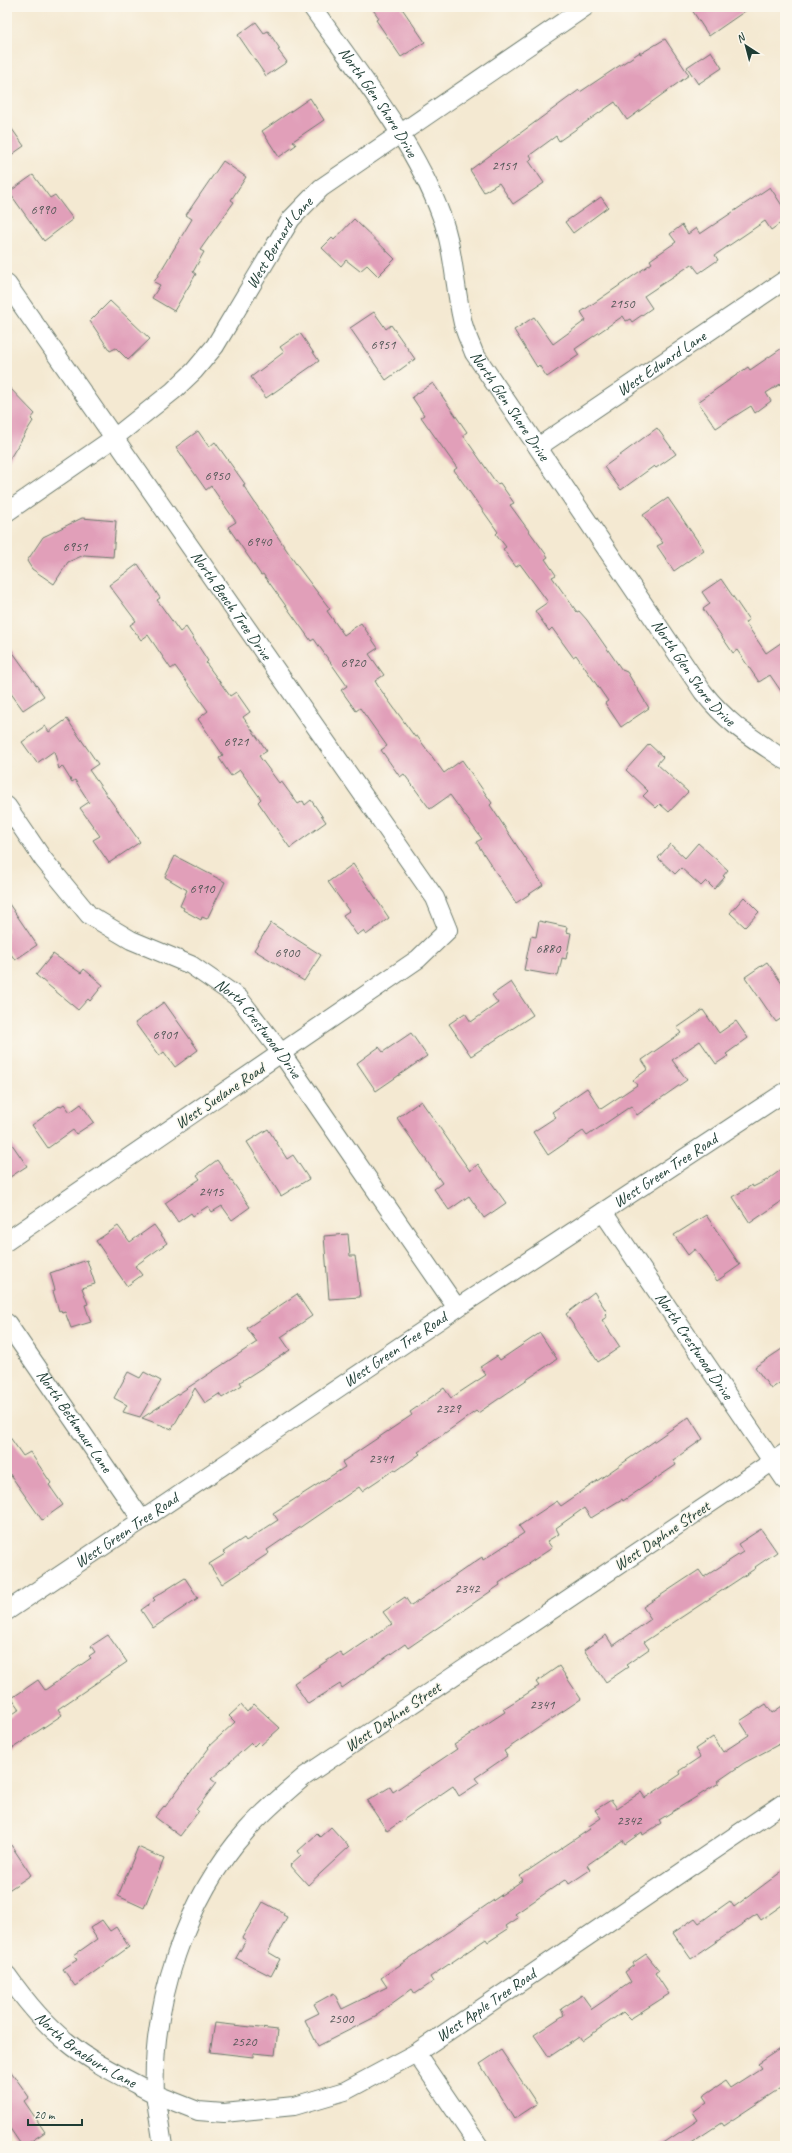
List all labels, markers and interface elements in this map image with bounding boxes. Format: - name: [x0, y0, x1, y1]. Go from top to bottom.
- north arrow: [726, 26, 766, 66]
- text: N: [733, 29, 749, 46]
- street label: North Glen Shore Drive: [334, 43, 423, 162]
- house number: 2151: [491, 157, 517, 174]
- street label: West Bernard Lane: [242, 191, 318, 292]
- house number: 6990: [30, 201, 57, 218]
- house number: 2150: [609, 295, 636, 312]
- street label: West Edward Lane: [613, 325, 711, 401]
- house number: 6951: [370, 336, 396, 353]
- street label: North Glen Shore Drive: [466, 347, 555, 466]
- house number: 6950: [204, 467, 231, 484]
- house number: 6940: [246, 533, 273, 550]
- house number: 6951: [62, 538, 88, 555]
- street label: North Beech Tree Drive: [186, 547, 277, 665]
- street label: North Glen Shore Drive: [647, 616, 741, 732]
- house number: 6920: [340, 654, 367, 671]
- house number: 6921: [223, 733, 249, 750]
- house number: 6910: [189, 880, 216, 897]
- house number: 6880: [535, 940, 562, 957]
- house number: 6900: [274, 944, 301, 961]
- street label: North Crestwood Drive: [211, 974, 307, 1084]
- house number: 6901: [152, 1026, 178, 1043]
- street label: West Suelane Road: [171, 1057, 271, 1133]
- street label: West Green Tree Road: [610, 1128, 723, 1212]
- house number: 2415: [198, 1183, 224, 1200]
- street label: North Crestwood Drive: [651, 1289, 739, 1405]
- street label: West Green Tree Road: [340, 1306, 453, 1392]
- street label: North Bethmaur Lane: [32, 1366, 117, 1478]
- house number: 2329: [435, 1400, 462, 1417]
- house number: 2341: [368, 1450, 394, 1467]
- street label: West Green Tree Road: [71, 1487, 184, 1572]
- street label: West Daphne Street: [610, 1496, 715, 1575]
- house number: 2342: [454, 1580, 481, 1597]
- street label: West Daphne Street: [341, 1677, 446, 1756]
- house number: 2341: [529, 1696, 555, 1713]
- house number: 2342: [616, 1812, 643, 1829]
- street label: West Apple Tree Road: [432, 1963, 542, 2046]
- street label: North Braeburn Lane: [31, 2008, 141, 2093]
- house number: 2500: [328, 2010, 355, 2027]
- house number: 2520: [231, 2033, 258, 2050]
- scale bar: [28, 2101, 82, 2127]
- text: 20 m: [34, 2107, 56, 2123]

